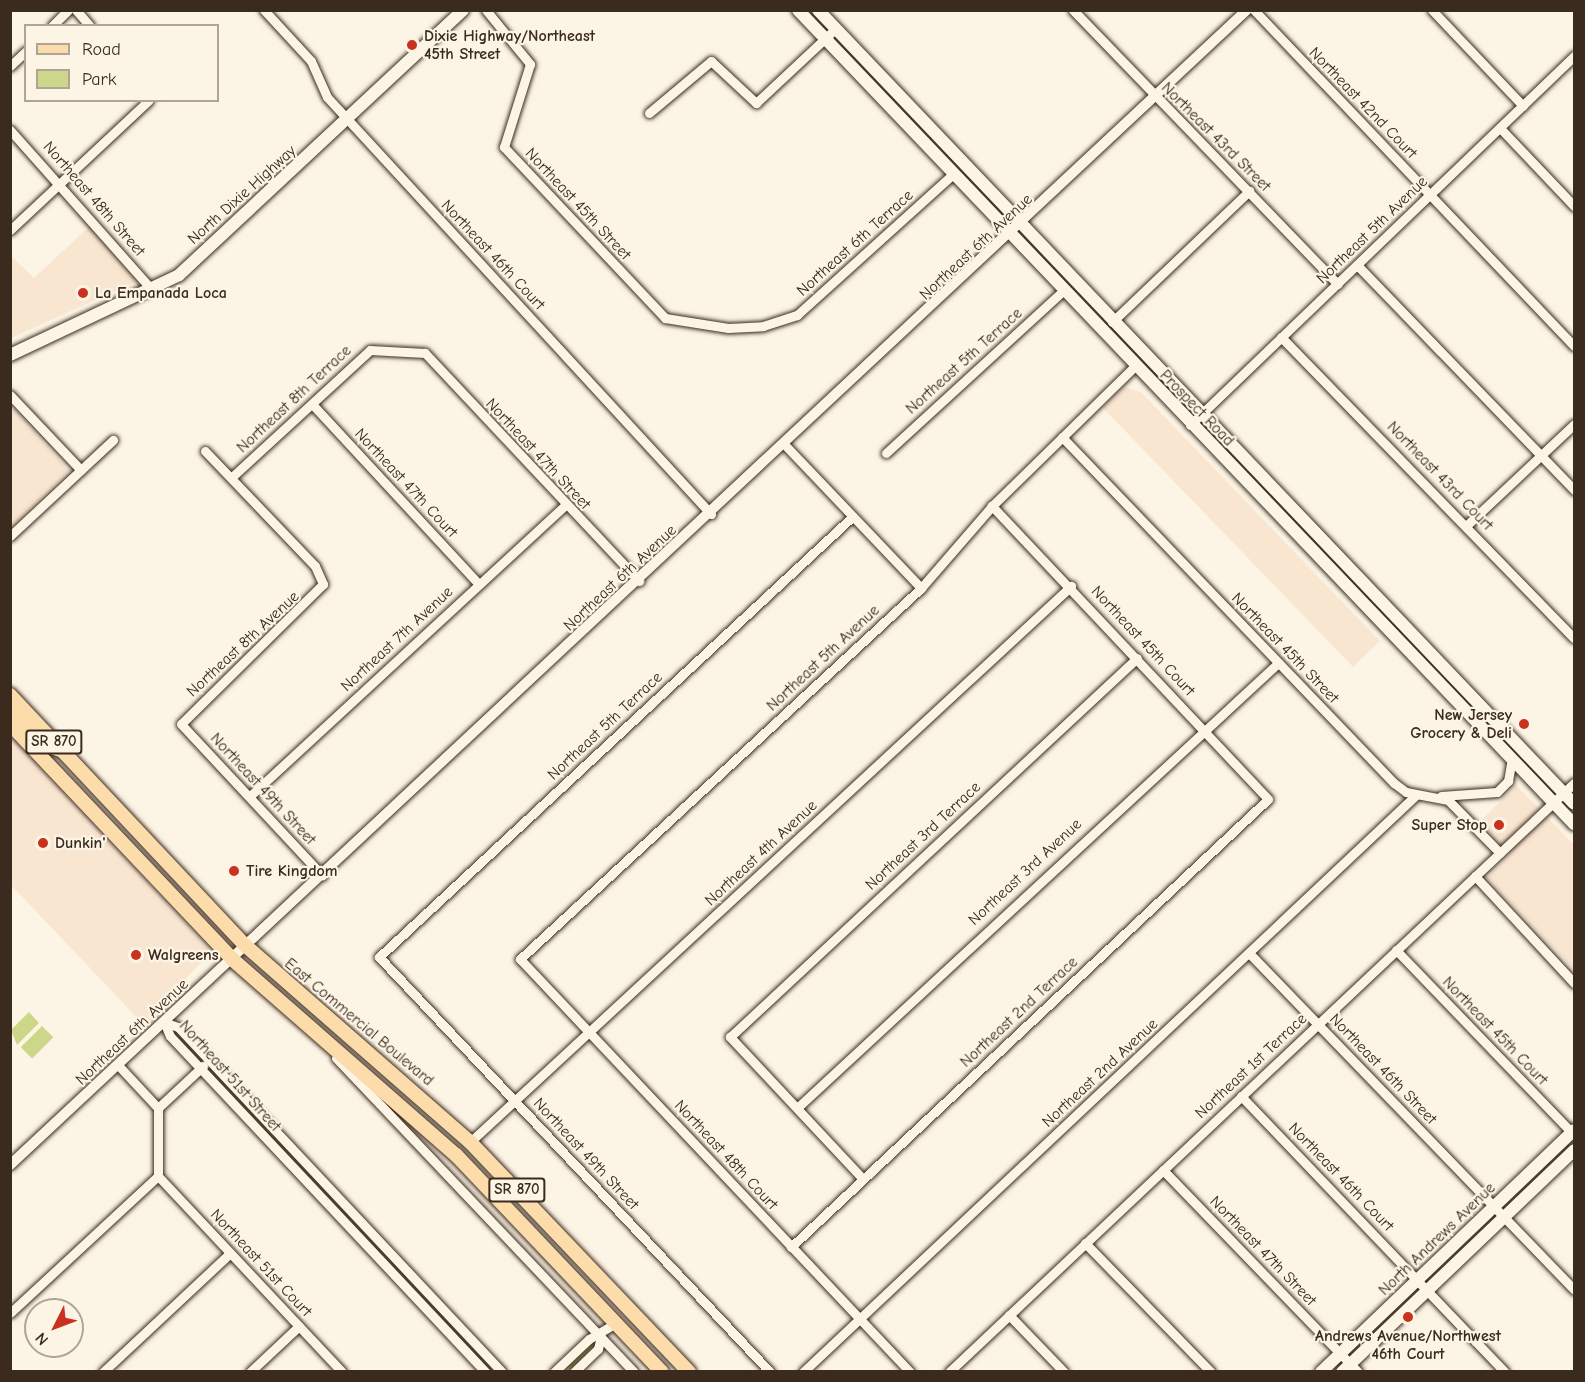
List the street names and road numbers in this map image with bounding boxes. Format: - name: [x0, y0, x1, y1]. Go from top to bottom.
- street label: Northeast 42nd Court: [1305, 43, 1421, 163]
- street label: Northeast 43rd Street: [1157, 78, 1275, 196]
- street label: Northeast 48th Street: [39, 138, 149, 260]
- street label: North Dixie Highway: [184, 141, 300, 249]
- street label: Northeast 45th Street: [521, 144, 635, 264]
- street label: Northeast 5th Avenue: [1312, 172, 1432, 288]
- street label: Northeast 6th Terrace: [793, 186, 917, 300]
- street label: Northeast 6th Avenue: [916, 190, 1036, 304]
- street label: Northeast 46th Court: [437, 196, 549, 314]
- street label: Northeast 5th Terrace: [902, 304, 1026, 418]
- street label: Northeast 8th Terrace: [233, 341, 355, 457]
- street label: Prospect Road: [1156, 366, 1238, 450]
- street label: Northeast 47th Street: [481, 394, 595, 514]
- street label: Northeast 43rd Court: [1383, 417, 1497, 535]
- street label: Northeast 47th Court: [350, 424, 462, 542]
- street label: Northeast 6th Avenue: [560, 521, 680, 635]
- street label: Northeast 7th Avenue: [337, 582, 457, 696]
- street label: Northeast 45th Court: [1087, 582, 1199, 700]
- street label: Northeast 8th Avenue: [183, 587, 303, 701]
- street label: Northeast 45th Street: [1227, 589, 1343, 707]
- street label: Northeast 5th Avenue: [763, 601, 883, 715]
- street label: Northeast 5th Terrace: [544, 668, 666, 784]
- street label: Northeast 49th Street: [206, 729, 320, 849]
- road number: SR 870: [24, 730, 84, 754]
- street label: Northeast 3rd Terrace: [861, 778, 985, 894]
- street label: Northeast 4th Avenue: [701, 796, 821, 910]
- street label: Northeast 3rd Avenue: [964, 815, 1086, 929]
- street label: Northeast 2nd Terrace: [956, 953, 1082, 1071]
- street label: East Commercial Boulevard: [281, 954, 437, 1090]
- street label: Northeast 45th Court: [1438, 973, 1552, 1089]
- street label: Northeast 6th Avenue: [72, 975, 192, 1089]
- street label: Northeast 1st Terrace: [1191, 1009, 1311, 1123]
- street label: Northeast 46th Street: [1325, 1010, 1441, 1128]
- street label: Northeast 2nd Avenue: [1038, 1014, 1162, 1132]
- street label: Northeast 51st Street: [175, 1016, 285, 1136]
- street label: Northeast 49th Street: [529, 1094, 643, 1214]
- street label: Northeast 48th Court: [670, 1096, 782, 1214]
- street label: Northeast 46th Court: [1284, 1119, 1398, 1235]
- road number: SR 870: [487, 1178, 547, 1202]
- street label: North Andrews Avenue: [1375, 1178, 1499, 1300]
- street label: Northeast 47th Street: [1206, 1192, 1320, 1310]
- street label: Northeast 51st Court: [206, 1205, 316, 1321]

